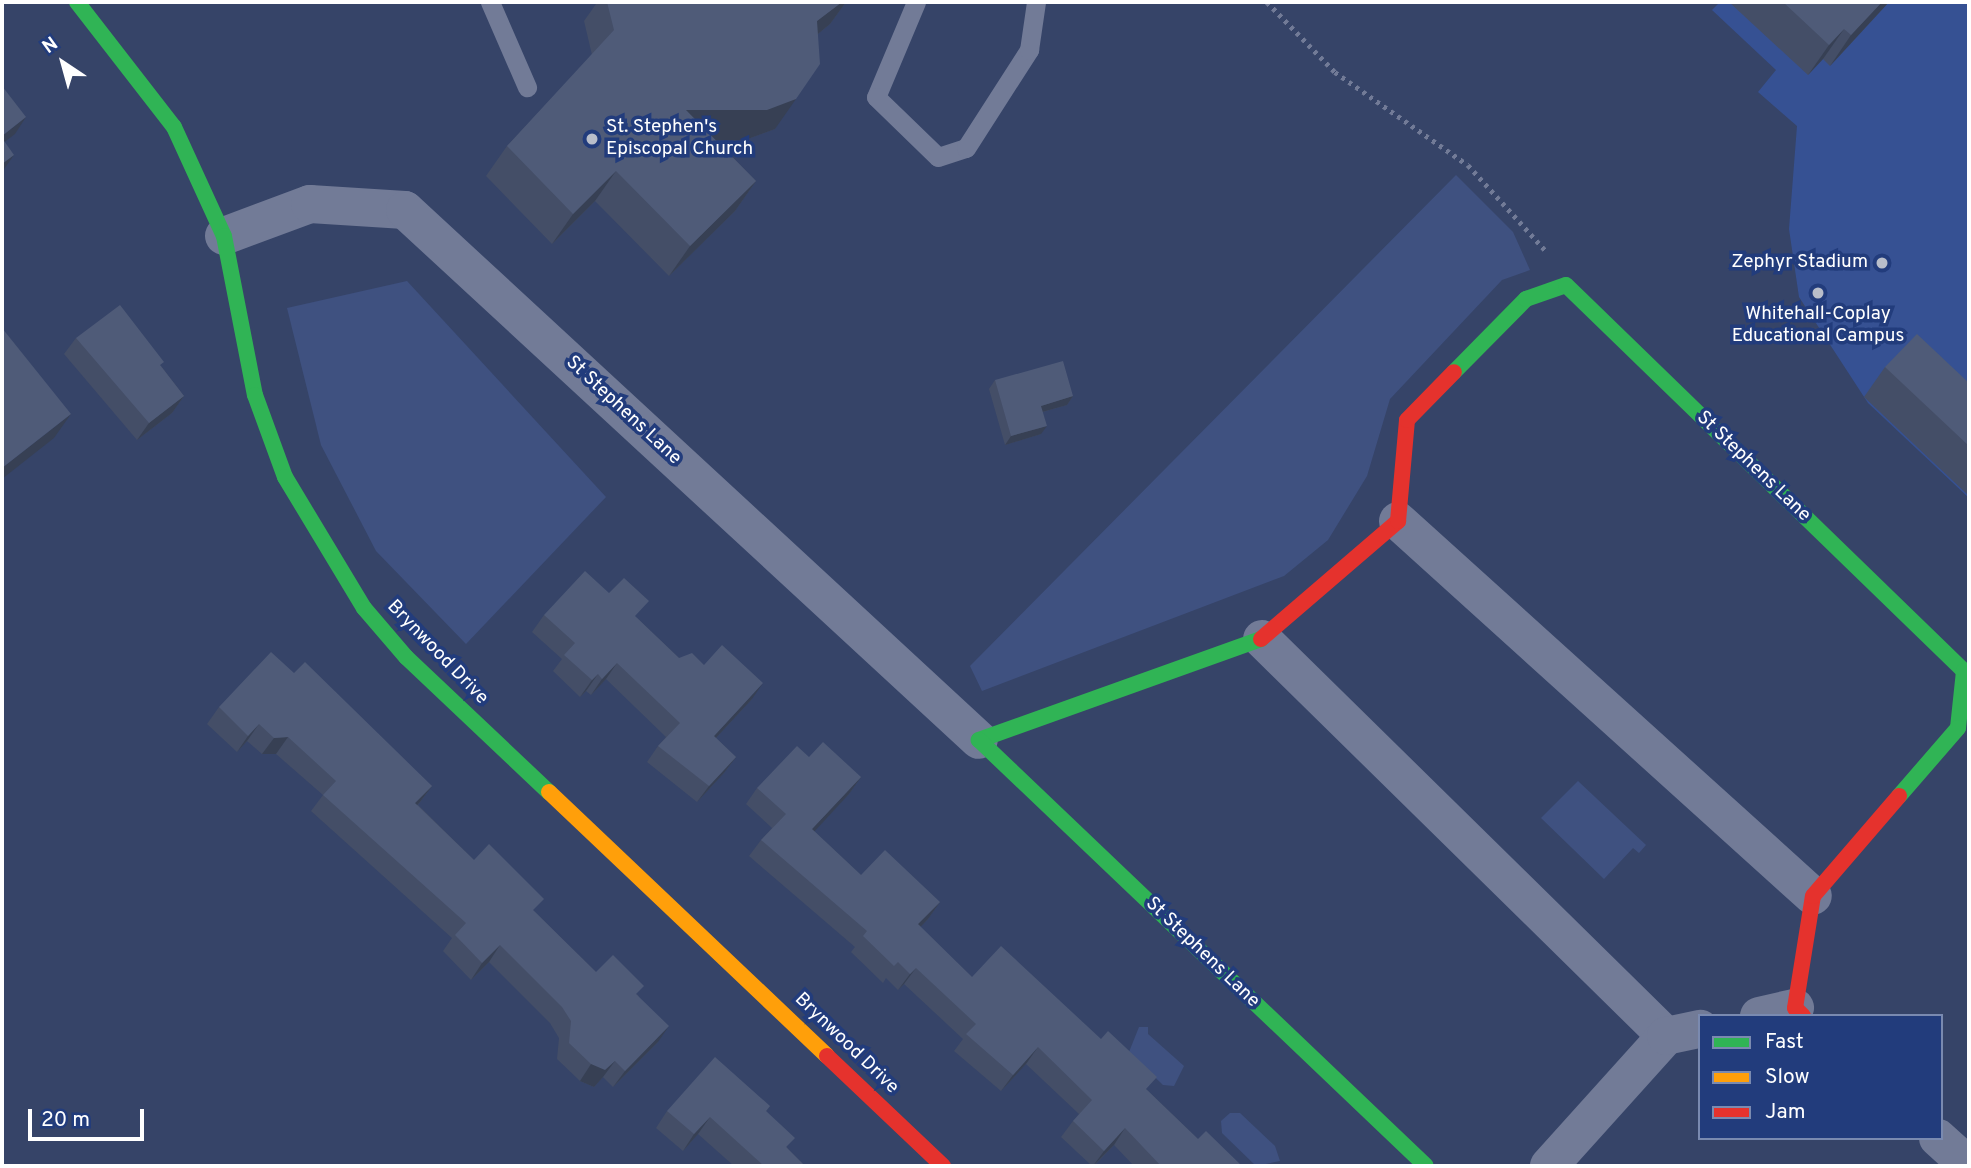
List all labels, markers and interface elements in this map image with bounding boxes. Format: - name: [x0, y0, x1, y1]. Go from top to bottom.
- north arrow: [28, 28, 98, 98]
- text: N: [38, 32, 63, 60]
- place label: St. Stephen's Episcopal Church: [606, 117, 753, 161]
- marker: St. Stephen's Episcopal Church: [584, 131, 600, 147]
- place label: Zephyr Stadium: [1731, 252, 1868, 274]
- marker: Zephyr Stadium: [1874, 255, 1890, 271]
- marker: Whitehall-Coplay Educational Campus: [1810, 285, 1826, 301]
- place label: Whitehall-Coplay Educational Campus: [1732, 304, 1904, 348]
- street label: St Stephens Lane: [560, 352, 686, 470]
- street label: St Stephens Lane: [1691, 407, 1815, 527]
- street label: Brynwood Drive: [382, 596, 492, 710]
- street label: St Stephens Lane: [1140, 893, 1264, 1013]
- street label: Brynwood Drive: [789, 989, 903, 1099]
- legend: [1698, 1014, 1943, 1140]
- text: Fast: [1765, 1029, 1804, 1056]
- text: Slow: [1765, 1064, 1810, 1091]
- scale bar: [32, 1094, 147, 1138]
- text: Jam: [1765, 1099, 1806, 1126]
- text: 20 m: [41, 1107, 90, 1134]

